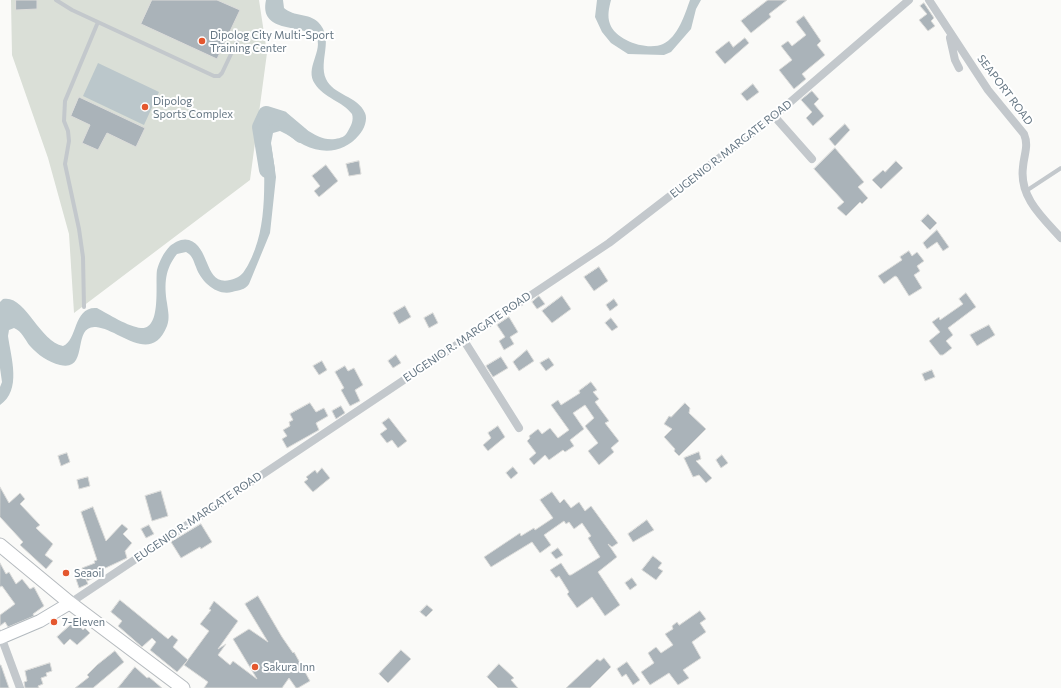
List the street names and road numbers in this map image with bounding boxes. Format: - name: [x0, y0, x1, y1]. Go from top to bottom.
- street label: SEAPORT ROAD: [974, 52, 1036, 128]
- street label: EUGENIO R. MARGATE ROAD: [667, 97, 795, 201]
- street label: EUGENIO R. MARGATE ROAD: [401, 289, 533, 385]
- street label: EUGENIO R. MARGATE ROAD: [132, 469, 264, 565]

